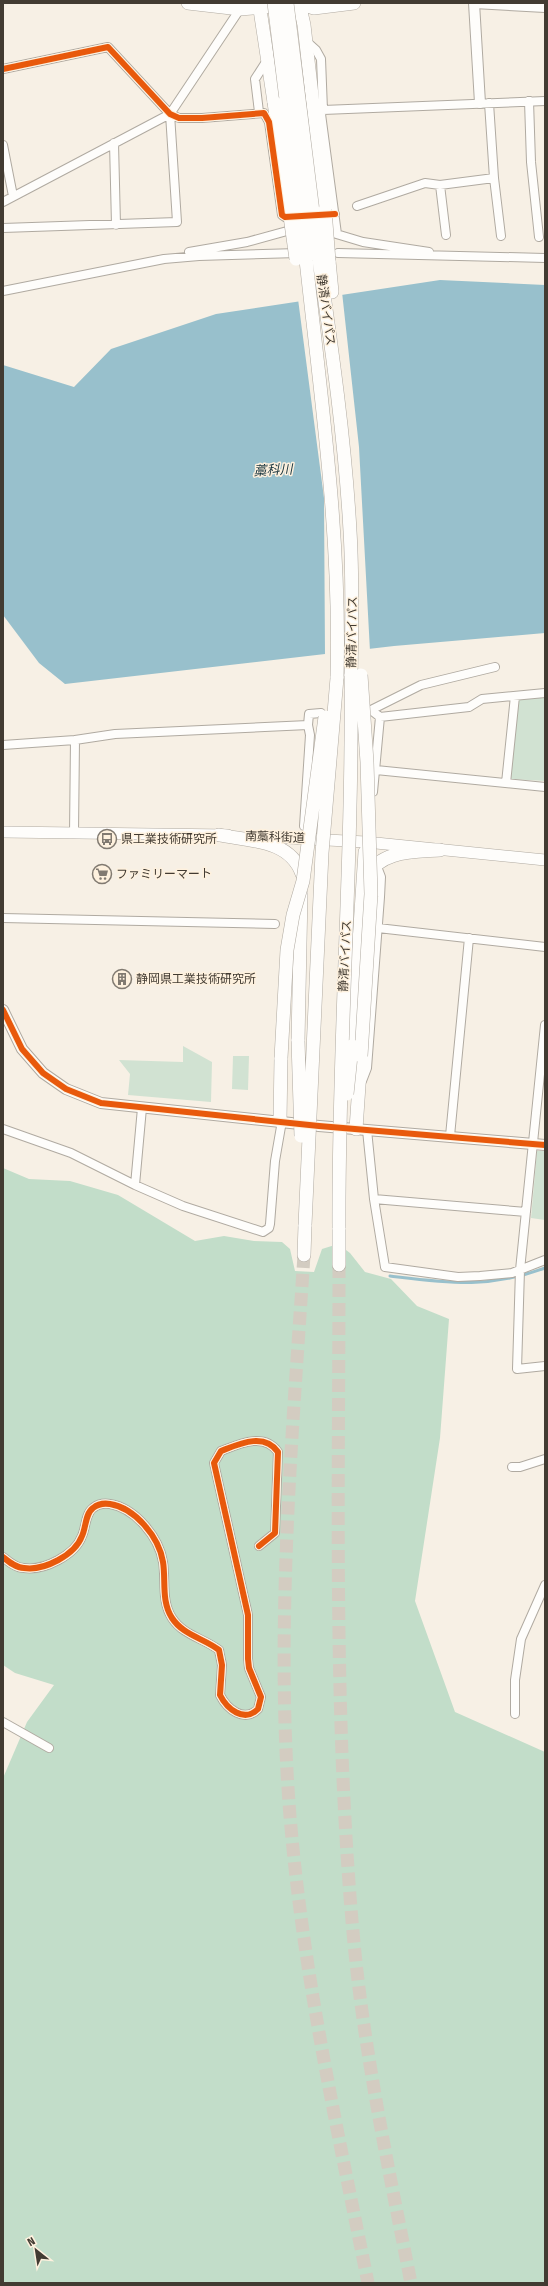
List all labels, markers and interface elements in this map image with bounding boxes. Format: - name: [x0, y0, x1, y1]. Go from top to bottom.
- street label: 静清バイパス: [314, 273, 338, 347]
- water label: 藁科川: [253, 461, 295, 479]
- street label: 静清バイパス: [344, 596, 360, 668]
- bus stop icon: 県工業技術研究所: [96, 828, 118, 850]
- street label: 南藁科街道: [245, 829, 305, 845]
- place label: 県工業技術研究所: [121, 832, 217, 846]
- supermarket icon: ファミリーマート: [91, 863, 113, 885]
- place label: ファミリーマート: [116, 867, 212, 881]
- street label: 静清バイパス: [336, 920, 354, 992]
- building icon: 静岡県工業技術研究所: [111, 968, 133, 990]
- place label: 静岡県工業技術研究所: [136, 972, 256, 986]
- north arrow: [16, 2230, 56, 2270]
- text: N: [25, 2234, 37, 2249]

